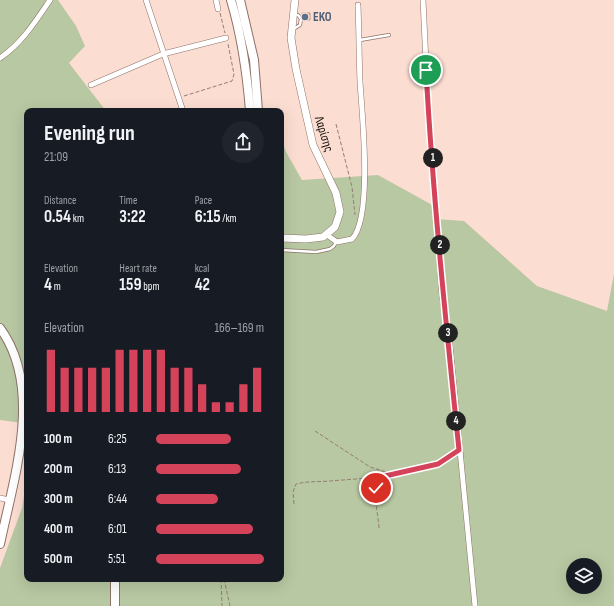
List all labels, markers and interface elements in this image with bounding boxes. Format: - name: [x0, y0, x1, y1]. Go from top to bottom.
- place label: EKO: [313, 9, 332, 25]
- marker: EKO: [300, 12, 310, 22]
- pin: [409, 53, 443, 87]
- icon: arrive: [415, 59, 437, 81]
- street label: Λαρίσης: [311, 113, 337, 154]
- text: Evening run: [44, 120, 135, 147]
- button: share: [222, 121, 264, 163]
- pin: 1: [423, 148, 443, 168]
- text: 21:09: [44, 149, 68, 165]
- text: 1: [431, 151, 435, 164]
- text: Distance: [44, 194, 76, 207]
- text: Time: [119, 194, 137, 207]
- text: Pace: [195, 194, 212, 207]
- text: 0.54: [44, 207, 71, 227]
- text: 3:22: [119, 207, 146, 227]
- text: 6:15: [195, 207, 221, 227]
- text: km: [71, 212, 84, 225]
- text: /km: [221, 212, 237, 225]
- pin: 2: [430, 235, 450, 255]
- text: 2: [438, 238, 442, 251]
- text: Elevation: [44, 262, 78, 275]
- text: Heart rate: [119, 262, 157, 275]
- text: kcal: [195, 262, 209, 275]
- text: 4: [44, 275, 52, 295]
- text: 159: [119, 275, 142, 295]
- text: 42: [195, 275, 210, 295]
- text: m: [52, 280, 61, 293]
- text: bpm: [142, 280, 159, 293]
- text: Elevation: [44, 320, 84, 336]
- text: 166–169 m: [214, 320, 264, 336]
- pin: 3: [438, 323, 458, 343]
- text: 3: [446, 326, 450, 339]
- pin: 4: [446, 411, 466, 431]
- text: 4: [453, 414, 459, 427]
- text: 100 m: [44, 431, 72, 447]
- text: 6:25: [108, 431, 127, 447]
- text: 200 m: [44, 461, 73, 477]
- text: 6:13: [108, 461, 126, 477]
- pin: [359, 471, 393, 505]
- icon: check: [365, 477, 387, 499]
- text: 300 m: [44, 491, 73, 507]
- text: 6:44: [108, 491, 127, 507]
- text: 400 m: [44, 521, 73, 537]
- text: 6:01: [108, 521, 127, 537]
- text: 500 m: [44, 551, 73, 567]
- text: 5:51: [108, 551, 125, 567]
- map controls: [566, 558, 602, 594]
- button: layers: [566, 558, 602, 594]

